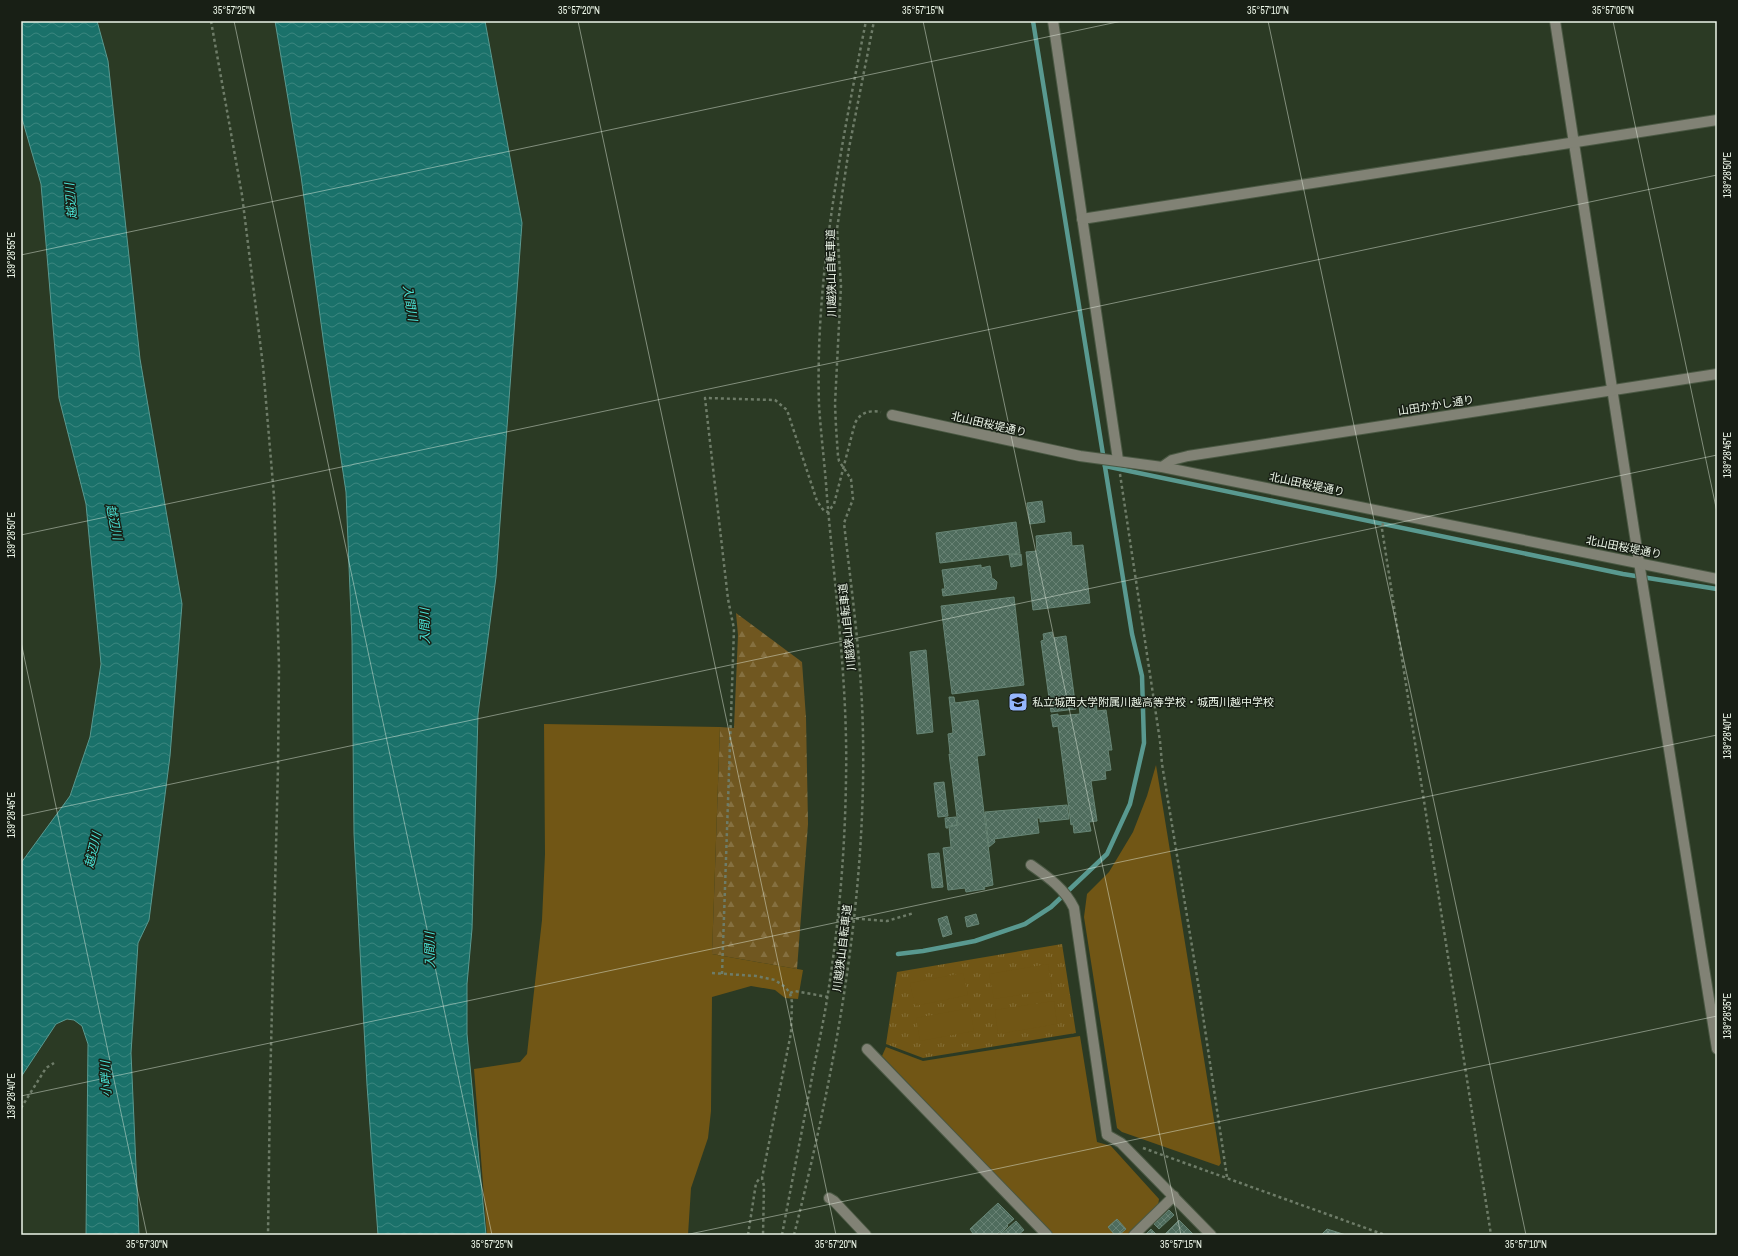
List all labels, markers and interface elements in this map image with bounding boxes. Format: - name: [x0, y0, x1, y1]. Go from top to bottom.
- text: 35°57'25"N: [213, 4, 255, 17]
- text: 35°57'20"N: [558, 4, 600, 17]
- text: 35°57'15"N: [902, 4, 944, 17]
- text: 35°57'10"N: [1247, 4, 1289, 17]
- text: 35°57'05"N: [1592, 4, 1634, 17]
- text: 139°28'50"E: [1721, 152, 1734, 198]
- water label: 越辺川: [61, 180, 81, 220]
- street label: 川越狭山自転車道: [823, 229, 839, 317]
- text: 139°28'55"E: [5, 232, 18, 278]
- water label: 入間川: [399, 284, 421, 324]
- street label: 山田かかし通り: [1397, 392, 1475, 418]
- street label: 北山田桜堤通り: [950, 409, 1028, 439]
- text: 139°28'45"E: [1721, 432, 1734, 478]
- street label: 北山田桜堤通り: [1268, 469, 1346, 499]
- water label: 越辺川: [102, 503, 126, 543]
- text: 139°28'50"E: [5, 512, 18, 558]
- street label: 北山田桜堤通り: [1585, 533, 1663, 561]
- street label: 川越狭山自転車道: [835, 583, 859, 671]
- water label: 入間川: [417, 606, 433, 644]
- school or university icon: 私立城西大学附属川越高等学校・城西川越中学校: [1007, 691, 1029, 713]
- place label: 私立城西大学附属川越高等学校・城西川越中学校: [1032, 695, 1274, 709]
- text: 139°28'40"E: [1721, 713, 1734, 759]
- text: 139°28'45"E: [5, 792, 18, 838]
- water label: 越辺川: [81, 829, 105, 869]
- street label: 川越狭山自転車道: [830, 903, 854, 993]
- water label: 入間川: [422, 930, 438, 968]
- text: 139°28'35"E: [1721, 993, 1734, 1039]
- water label: 小畔川: [97, 1059, 115, 1097]
- text: 139°28'40"E: [5, 1073, 18, 1119]
- text: 35°57'30"N: [126, 1238, 168, 1251]
- text: 35°57'25"N: [471, 1238, 513, 1251]
- text: 35°57'20"N: [815, 1238, 857, 1251]
- text: 35°57'15"N: [1160, 1238, 1202, 1251]
- text: 35°57'10"N: [1505, 1238, 1547, 1251]

